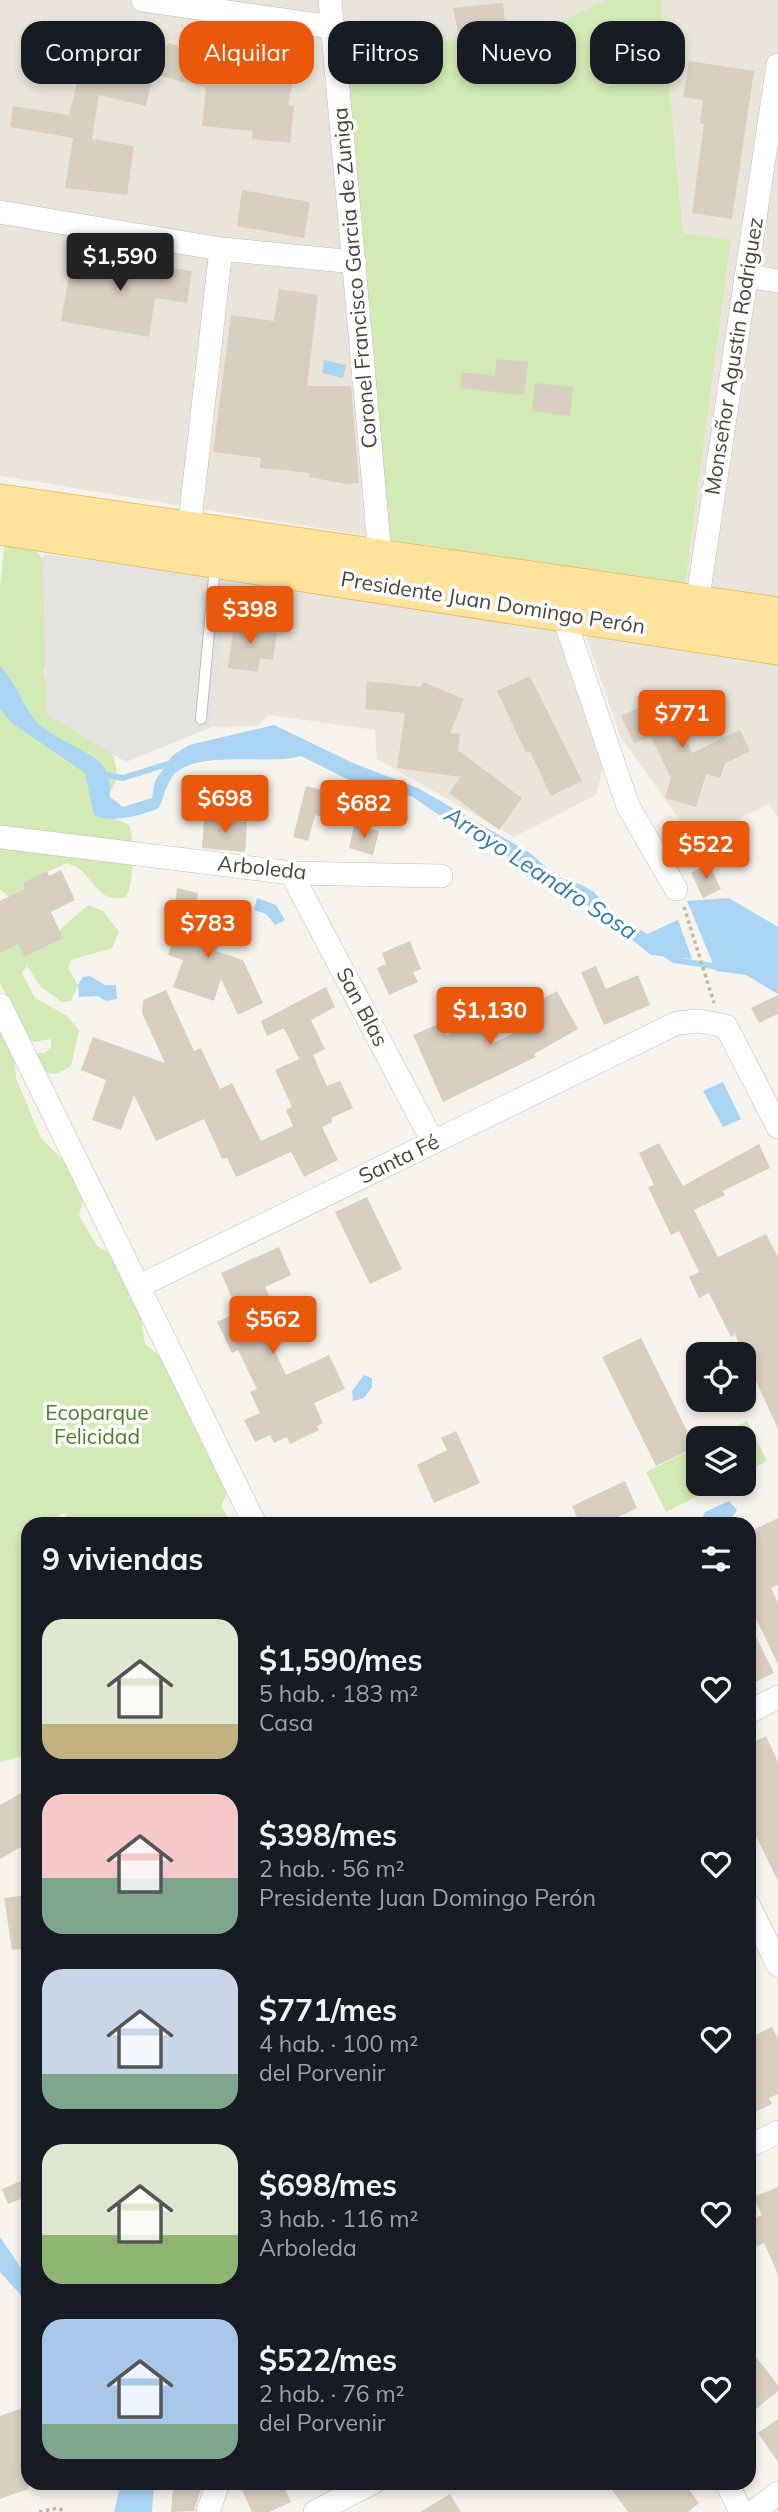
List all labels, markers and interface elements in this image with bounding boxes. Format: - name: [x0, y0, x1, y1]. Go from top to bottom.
- chip: Comprar: [21, 21, 165, 84]
- chip: Alquilar: [179, 21, 314, 84]
- chip: Filtros: [328, 21, 443, 84]
- chip: Nuevo: [457, 21, 576, 84]
- chip: Piso: [590, 21, 685, 84]
- street label: Coronel Francisco Garcia de Zuniga: [326, 107, 382, 450]
- street label: Monseñor Agustin Rodriguez: [698, 215, 768, 496]
- pin: $1,590: [63, 233, 177, 293]
- text: $1,590: [83, 241, 157, 270]
- street label: Presidente Juan Domingo Perón: [339, 565, 647, 639]
- pin: $398: [209, 586, 291, 646]
- text: $398: [222, 594, 278, 623]
- pin: $771: [641, 690, 723, 750]
- text: $771: [654, 698, 710, 727]
- pin: $698: [184, 776, 266, 835]
- pin: $682: [323, 780, 405, 840]
- text: $698: [197, 783, 253, 812]
- text: $682: [336, 788, 392, 817]
- water label: Arroyo Leandro Sosa: [439, 799, 643, 946]
- pin: $522: [665, 822, 747, 881]
- text: $522: [678, 829, 734, 858]
- street label: Arboleda: [216, 849, 308, 885]
- pin: $783: [167, 900, 249, 960]
- text: $783: [180, 908, 236, 937]
- street label: San Blas: [331, 963, 394, 1050]
- pin: $1,130: [433, 988, 547, 1047]
- text: $1,130: [453, 995, 527, 1024]
- street label: Santa Fé: [354, 1128, 443, 1189]
- pin: $562: [232, 1296, 314, 1356]
- text: $562: [245, 1304, 301, 1333]
- map controls: [686, 1342, 756, 1496]
- button: locate: [686, 1342, 756, 1412]
- park label: Ecoparque Felicidad: [45, 1399, 149, 1449]
- button: layers: [686, 1426, 756, 1496]
- text: 9 viviendas: [42, 1540, 203, 1578]
- icon: filters: [697, 1540, 735, 1578]
- text: $1,590/mes: [259, 1641, 423, 1679]
- icon: home: [98, 1647, 182, 1731]
- icon: heart: [697, 1670, 735, 1708]
- text: 5 hab. · 183 m²: [259, 1679, 418, 1708]
- text: Casa: [259, 1708, 313, 1737]
- text: $398/mes: [259, 1816, 397, 1854]
- icon: home: [98, 1822, 182, 1906]
- icon: heart: [697, 1845, 735, 1883]
- text: 2 hab. · 56 m²: [259, 1854, 404, 1883]
- text: Presidente Juan Domingo Perón: [259, 1883, 596, 1912]
- text: $771/mes: [259, 1991, 397, 2029]
- icon: home: [98, 1997, 182, 2081]
- icon: heart: [697, 2020, 735, 2058]
- text: 4 hab. · 100 m²: [259, 2029, 418, 2058]
- text: del Porvenir: [259, 2058, 385, 2087]
- text: $698/mes: [259, 2166, 397, 2204]
- icon: home: [98, 2172, 182, 2256]
- icon: heart: [697, 2195, 735, 2233]
- text: 3 hab. · 116 m²: [259, 2204, 418, 2233]
- text: Arboleda: [259, 2233, 357, 2262]
- text: $522/mes: [259, 2341, 397, 2379]
- icon: home: [98, 2347, 182, 2431]
- icon: heart: [697, 2370, 735, 2408]
- text: 2 hab. · 76 m²: [259, 2379, 404, 2408]
- text: del Porvenir: [259, 2408, 385, 2437]

